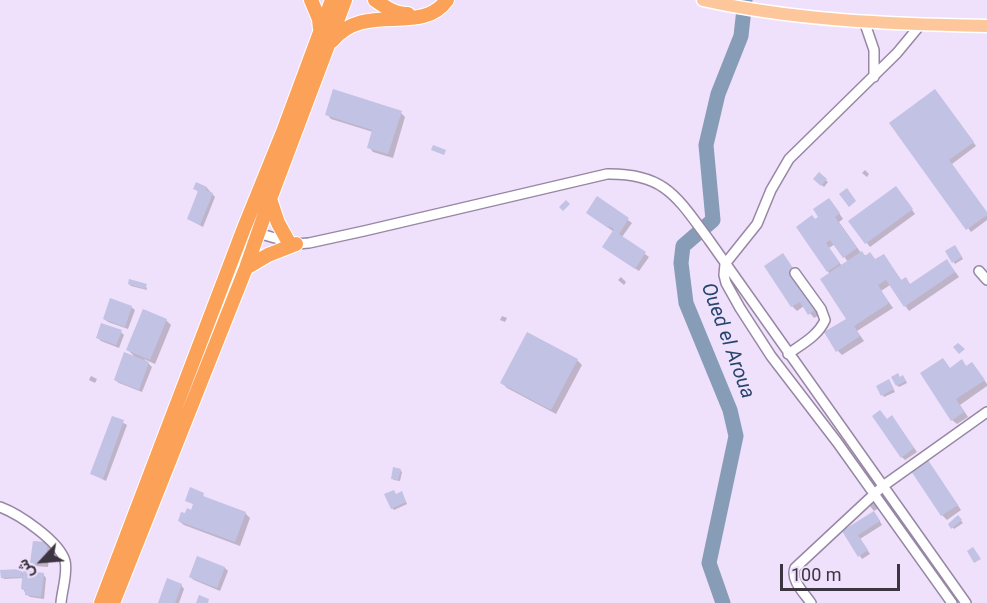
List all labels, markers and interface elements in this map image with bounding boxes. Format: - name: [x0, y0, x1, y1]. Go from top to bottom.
- water label: Oued el Aroua: [695, 280, 759, 402]
- north arrow: [12, 531, 72, 591]
- scale bar: [783, 552, 903, 590]
- text: ش: [13, 556, 38, 582]
- text: 100 m: [791, 564, 842, 585]

